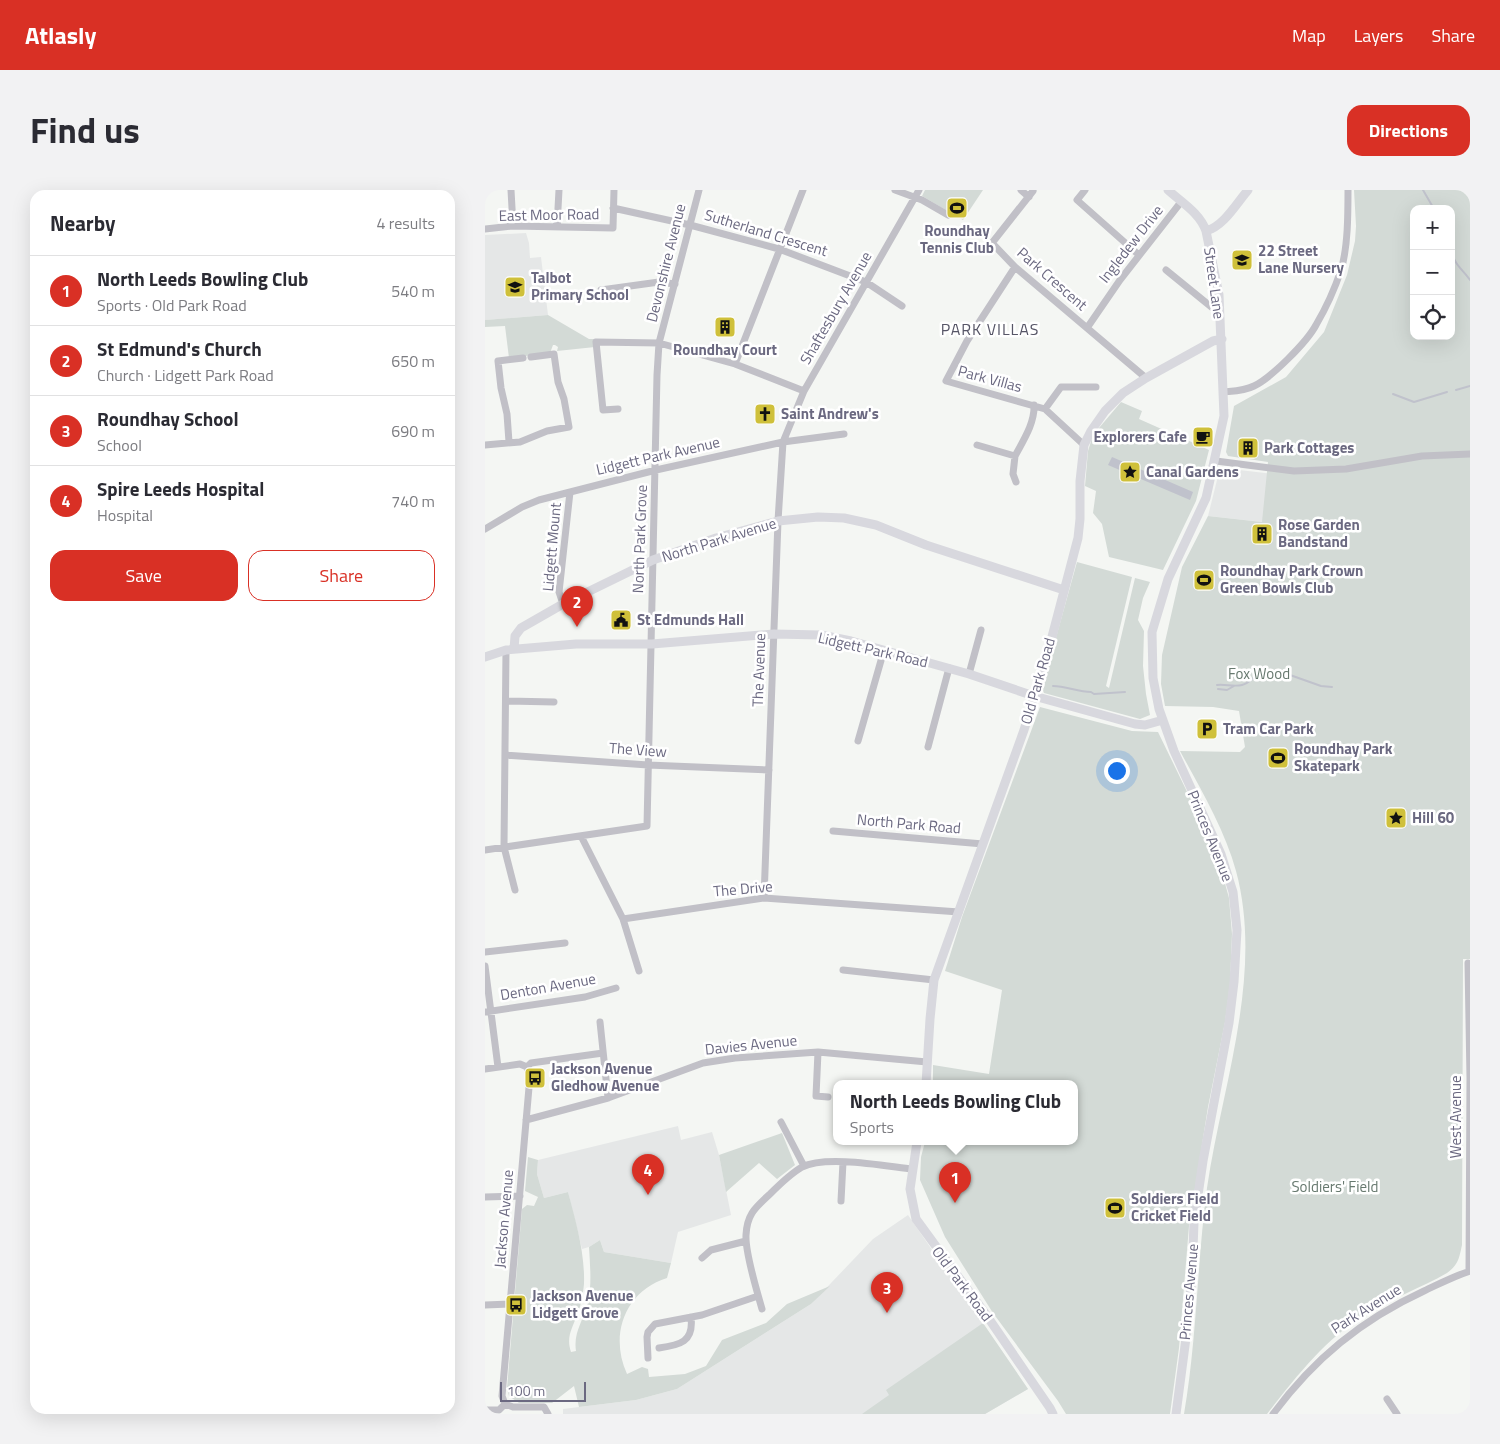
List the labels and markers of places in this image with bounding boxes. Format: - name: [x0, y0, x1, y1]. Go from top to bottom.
- sports icon: Roundhay Tennis Club: [945, 196, 969, 220]
- place label: Roundhay Tennis Club: [920, 219, 994, 259]
- place label: 22 Street Lane Nursery: [1258, 239, 1345, 279]
- school or university icon: 22 Street Lane Nursery: [1230, 248, 1254, 272]
- place label: Talbot Primary School: [531, 266, 629, 306]
- school or university icon: Talbot Primary School: [503, 275, 527, 299]
- building icon: Roundhay Court: [713, 315, 737, 339]
- place label: Roundhay Court: [673, 338, 778, 361]
- church icon: Saint Andrew's: [753, 402, 777, 426]
- place label: Saint Andrew's: [781, 402, 879, 425]
- place label: Explorers Cafe: [1093, 425, 1187, 448]
- cafe icon: Explorers Cafe: [1191, 425, 1215, 449]
- building icon: Park Cottages: [1236, 436, 1260, 460]
- place label: Park Cottages: [1264, 436, 1354, 459]
- place icon: Canal Gardens: [1118, 460, 1142, 484]
- place label: Canal Gardens: [1146, 460, 1239, 483]
- place label: Rose Garden Bandstand: [1278, 513, 1360, 553]
- building icon: Rose Garden Bandstand: [1250, 522, 1274, 546]
- place label: Roundhay Park Crown Green Bowls Club: [1220, 559, 1363, 599]
- sports icon: Roundhay Park Crown Green Bowls Club: [1192, 568, 1216, 592]
- pin: 2: [561, 586, 593, 627]
- public building icon: St Edmunds Hall: [609, 608, 633, 632]
- place label: St Edmunds Hall: [637, 608, 744, 631]
- parking icon: Tram Car Park: [1195, 717, 1219, 741]
- place label: Tram Car Park: [1223, 717, 1314, 740]
- place label: Roundhay Park Skatepark: [1294, 737, 1393, 777]
- sports icon: Roundhay Park Skatepark: [1266, 746, 1290, 770]
- place icon: Hill 60: [1384, 806, 1408, 830]
- place label: Hill 60: [1412, 806, 1455, 829]
- place label: Jackson Avenue Gledhow Avenue: [551, 1057, 660, 1097]
- bus stop icon: Jackson Avenue Gledhow Avenue: [523, 1066, 547, 1090]
- pin: 4: [632, 1154, 664, 1195]
- pin: 1: [939, 1162, 971, 1203]
- place label: Soldiers Field Cricket Field: [1131, 1187, 1219, 1227]
- sports icon: Soldiers Field Cricket Field: [1103, 1196, 1127, 1220]
- pin: 3: [871, 1272, 903, 1313]
- place label: Jackson Avenue Lidgett Grove: [532, 1284, 634, 1324]
- bus stop icon: Jackson Avenue Lidgett Grove: [504, 1293, 528, 1317]

